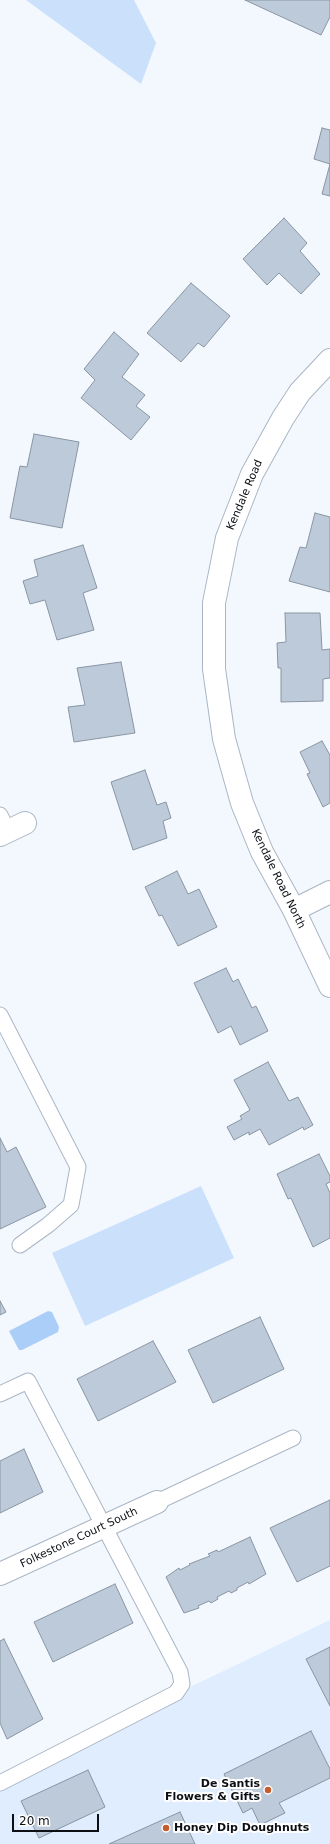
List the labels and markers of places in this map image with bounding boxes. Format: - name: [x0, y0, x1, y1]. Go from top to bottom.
- place label: De Santis Flowers & Gifts: [165, 1777, 260, 1803]
- marker: De Santis Flowers & Gifts: [263, 1785, 273, 1795]
- place label: Honey Dip Doughnuts: [174, 1821, 309, 1835]
- marker: Honey Dip Doughnuts: [161, 1823, 171, 1833]

